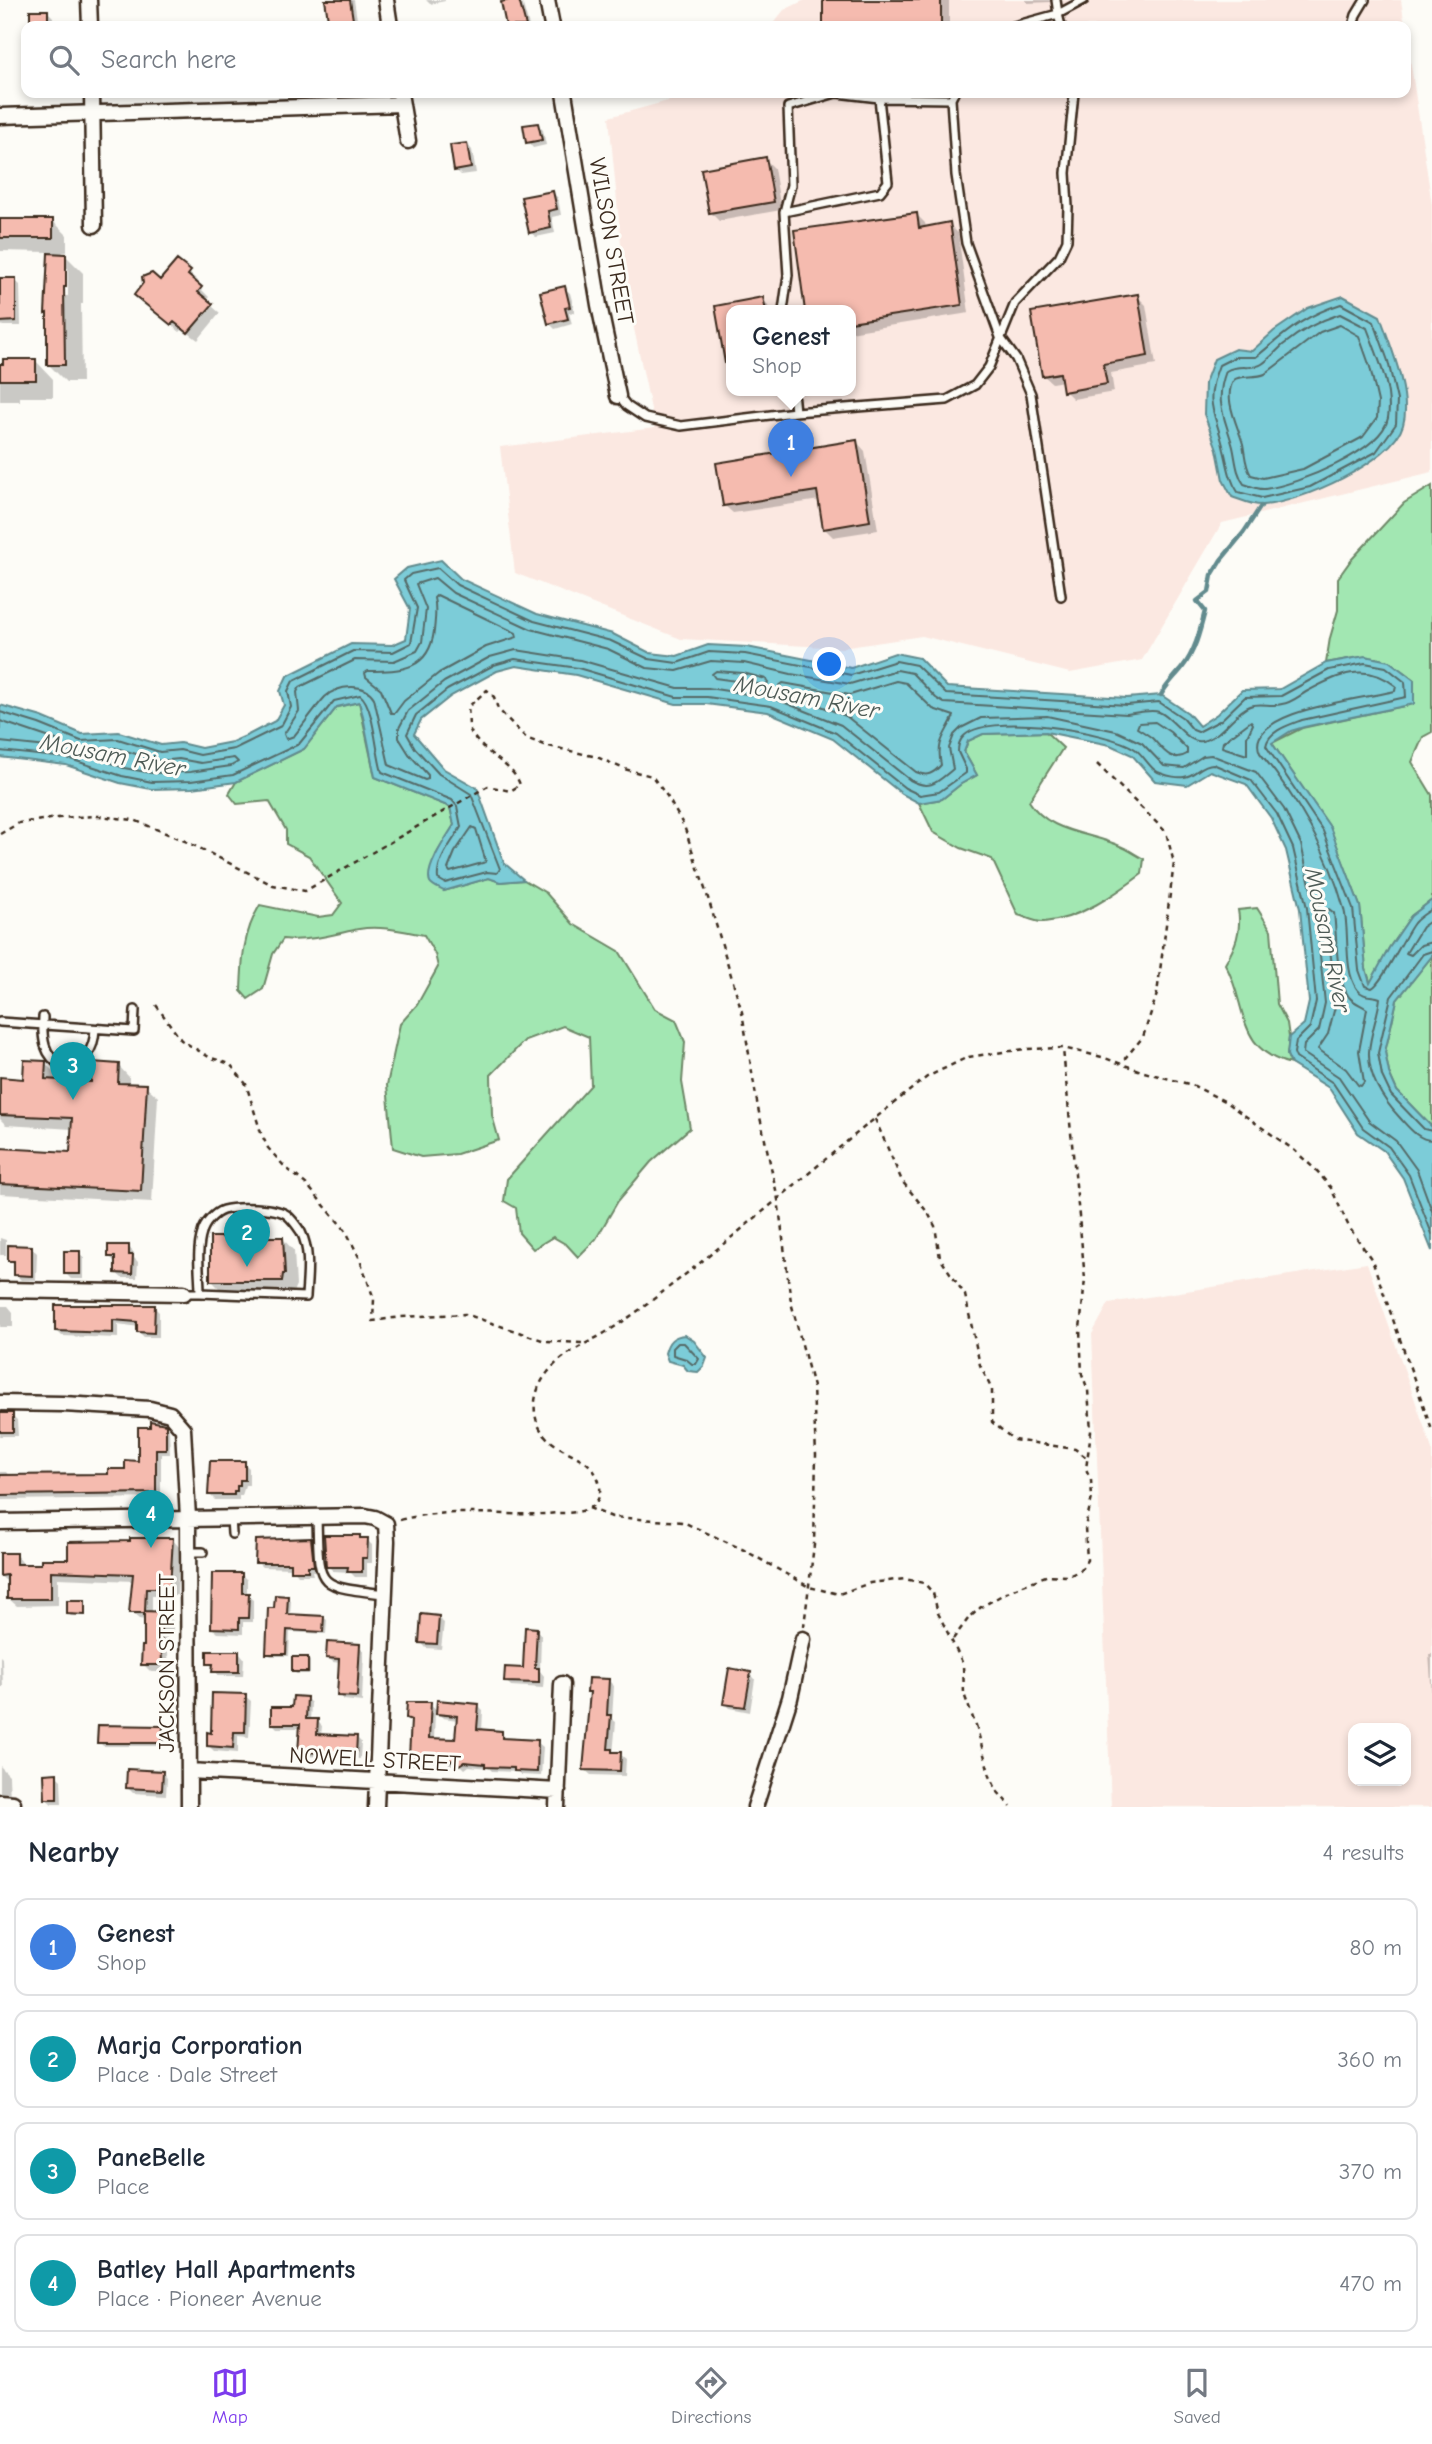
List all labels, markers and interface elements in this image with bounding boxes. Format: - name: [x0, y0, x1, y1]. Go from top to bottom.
- search box: [21, 21, 1411, 98]
- icon: search: [45, 41, 83, 79]
- text: Search here: [101, 45, 236, 75]
- street label: WILSON STREET: [584, 156, 639, 327]
- popup: [726, 305, 856, 396]
- text: Genest: [752, 322, 830, 352]
- text: Shop: [752, 352, 802, 379]
- pin: 1: [768, 419, 814, 477]
- your location: [812, 647, 846, 681]
- water label: Mousam River: [731, 669, 883, 725]
- water label: Mousam River: [37, 727, 189, 783]
- water label: Mousam River: [1299, 864, 1357, 1016]
- pin: 3: [50, 1042, 96, 1100]
- pin: 2: [224, 1209, 270, 1267]
- pin: 4: [128, 1490, 174, 1548]
- street label: JACKSON STREET: [153, 1573, 180, 1753]
- map controls: [1348, 1723, 1411, 1786]
- button: layers: [1348, 1723, 1411, 1786]
- street label: NOWELL STREET: [288, 1742, 462, 1777]
- text: Nearby: [28, 1835, 119, 1870]
- text: 4 results: [1322, 1839, 1404, 1866]
- text: Genest: [97, 1919, 175, 1949]
- text: 1: [48, 1934, 58, 1961]
- text: 80 m: [1349, 1934, 1402, 1961]
- text: Shop: [97, 1949, 146, 1976]
- text: Marja Corporation: [97, 2031, 303, 2061]
- text: 2: [47, 2046, 59, 2073]
- text: 360 m: [1337, 2046, 1402, 2073]
- text: Place · Dale Street: [97, 2061, 277, 2088]
- text: PaneBelle: [97, 2143, 205, 2173]
- text: 3: [47, 2158, 59, 2185]
- text: 370 m: [1339, 2158, 1402, 2185]
- text: Place: [97, 2173, 149, 2200]
- text: Batley Hall Apartments: [97, 2255, 355, 2285]
- text: 4: [48, 2270, 58, 2297]
- text: 470 m: [1339, 2270, 1402, 2297]
- text: Place · Pioneer Avenue: [97, 2285, 322, 2312]
- tab: Map: [211, 2364, 249, 2428]
- tab: Directions: [671, 2364, 751, 2428]
- tab: Saved: [1174, 2364, 1221, 2428]

